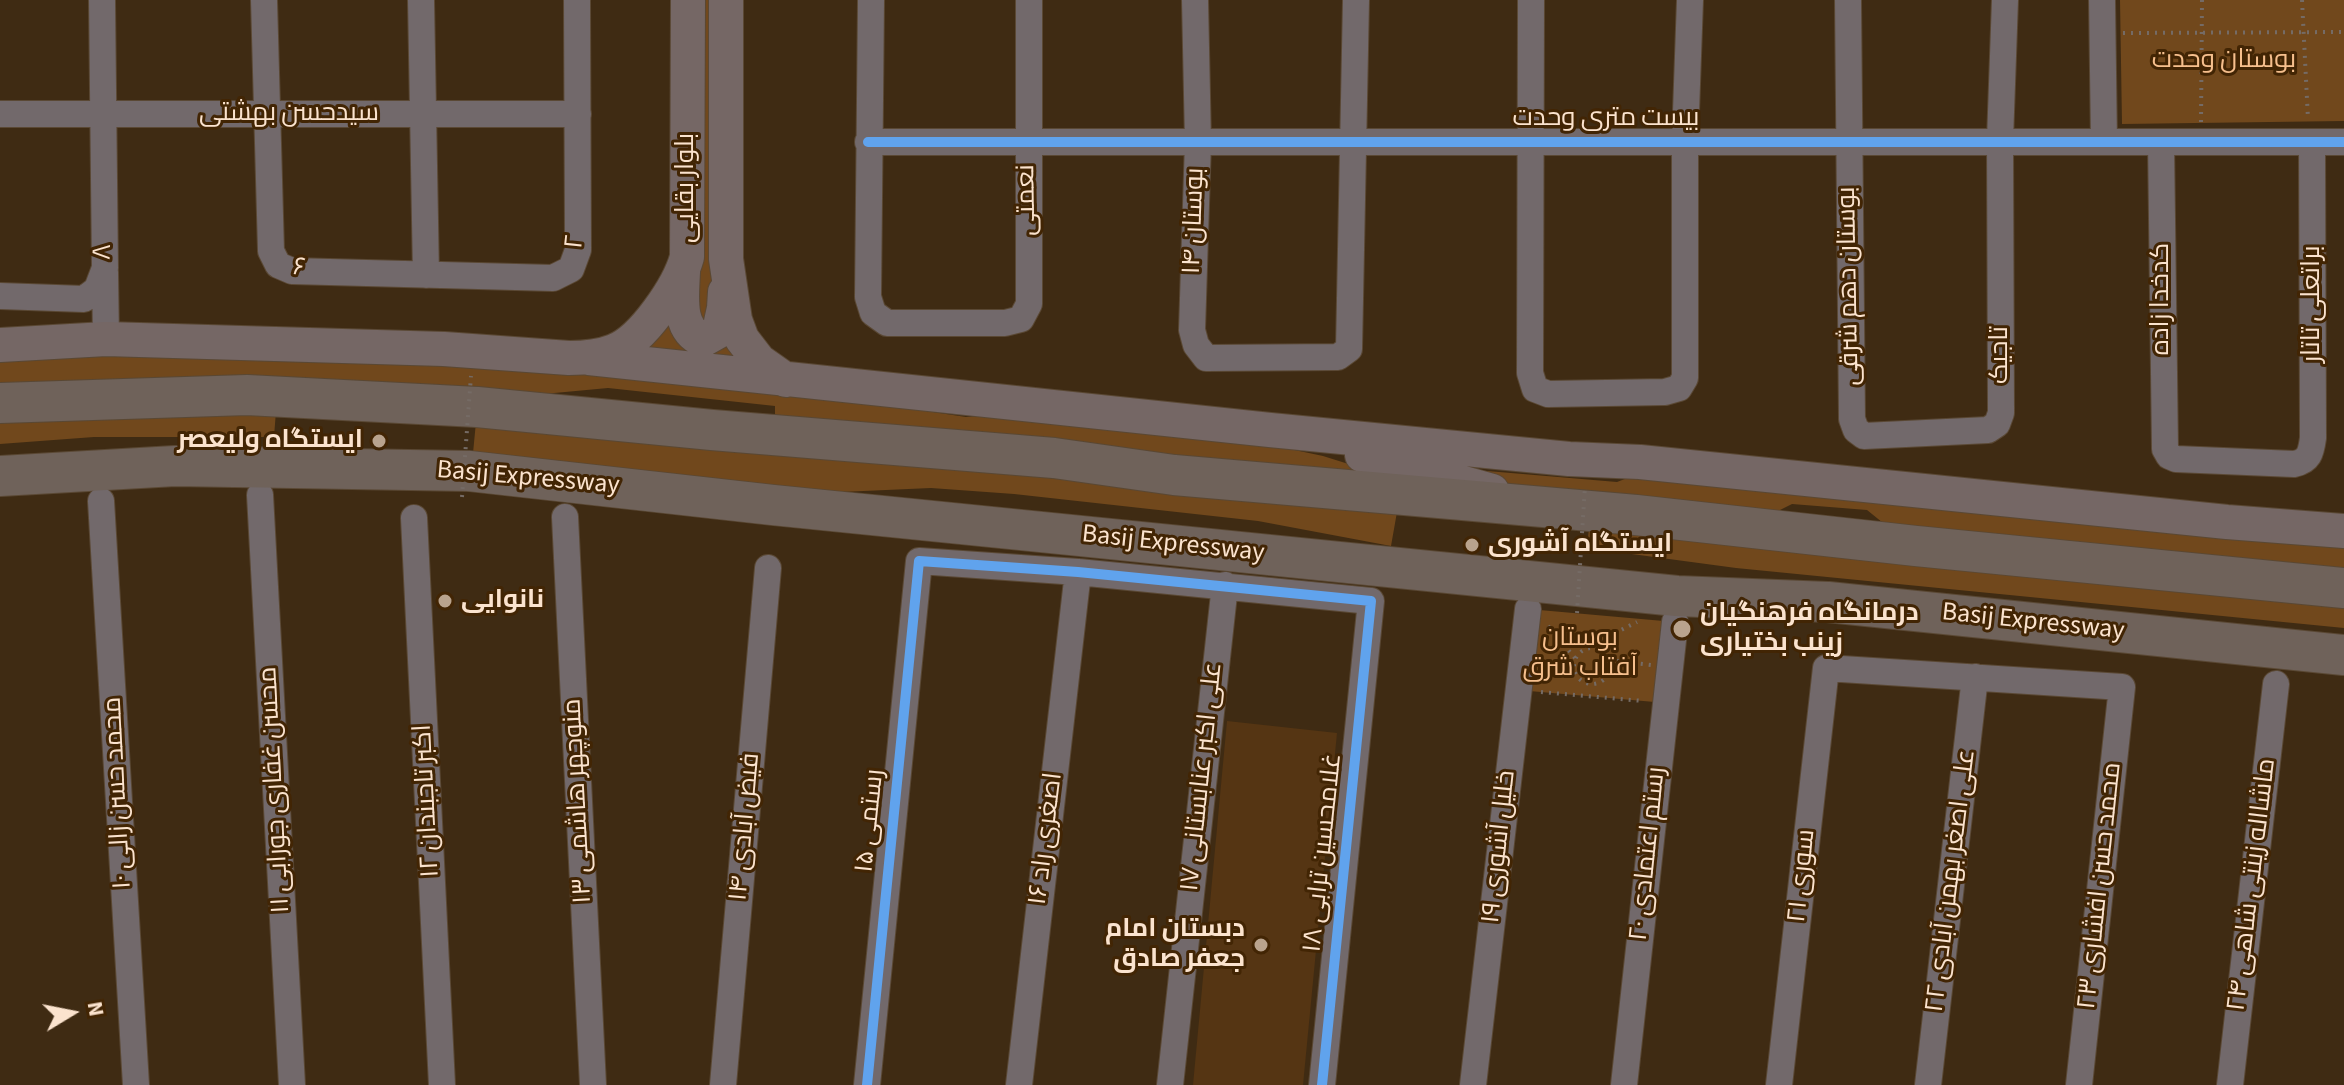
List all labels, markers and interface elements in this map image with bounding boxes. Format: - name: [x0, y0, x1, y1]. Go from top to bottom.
- park label: بوستان وحدت: [2152, 45, 2296, 77]
- street label: سیدحسن بهشتی: [199, 98, 379, 130]
- street label: بیست متری وحدت: [1512, 103, 1700, 135]
- street label: بلوار بقایی: [671, 133, 703, 243]
- street label: نعمتی: [1012, 164, 1044, 236]
- street label: بوستان ۱۴: [1178, 167, 1212, 275]
- street label: بوستان دهم شرقی: [1833, 186, 1867, 386]
- street label: ۲: [560, 234, 592, 250]
- street label: ۸: [88, 243, 120, 261]
- street label: کدخدا زاده: [2146, 243, 2178, 355]
- street label: براتعلی تاتار: [2297, 245, 2329, 363]
- street label: ۶: [290, 253, 308, 285]
- street label: تاجیک: [1985, 326, 2017, 384]
- place label: ایستگاه ولیعصر: [177, 425, 363, 457]
- marker: ایستگاه ولیعصر: [370, 432, 388, 450]
- street label: Basij Expressway: [435, 455, 621, 503]
- street label: Basij Expressway: [1080, 520, 1266, 570]
- place label: ایستگاه آشوری: [1488, 529, 1672, 561]
- marker: ایستگاه آشوری: [1463, 536, 1481, 554]
- place label: نانوایی: [461, 585, 544, 617]
- marker: نانوایی: [436, 592, 454, 610]
- place label: درمانگاه فرهنگیان زینب بختیاری: [1700, 598, 1919, 660]
- street label: Basij Expressway: [1940, 598, 2126, 648]
- marker: درمانگاه فرهنگیان زینب بختیاری: [1671, 618, 1693, 640]
- park label: بوستان آفتاب شرق: [1522, 623, 1638, 684]
- street label: علی اکبر عنابستانی ۱۷: [1175, 661, 1231, 893]
- street label: محسن غفاری جورابی ۱۱: [254, 666, 298, 914]
- street label: محمد حسن زالی ۱۰: [98, 696, 140, 890]
- street label: منوچهر هاشمی ۱۳: [558, 698, 600, 904]
- street label: اکبر تاجبندان ۱۲: [408, 724, 448, 878]
- street label: علی اصغر بهمن آبادی ۲۲: [1920, 748, 1984, 1014]
- street label: فیض آبادی ۱۴: [724, 752, 768, 902]
- street label: غلامحسین ترابی ۱۸: [1298, 752, 1350, 954]
- street label: ماشااله زینتی شاهی ۲۴: [2222, 757, 2284, 1013]
- street label: محمد حسن افشاری ۲۳: [2073, 761, 2129, 1011]
- street label: رستم اعتمادی ۲۰: [1624, 765, 1674, 943]
- street label: رستمی ۱۵: [850, 768, 892, 874]
- street label: خلیل آشوری ۱۹: [1476, 769, 1524, 925]
- street label: اصغری راد ۱۶: [1023, 771, 1071, 907]
- street label: سوری ۲۱: [1783, 828, 1823, 924]
- place label: دبستان امام جعفر صادق: [1105, 914, 1245, 976]
- marker: دبستان امام جعفر صادق: [1252, 936, 1270, 954]
- north arrow: [32, 973, 112, 1053]
- text: N: [79, 999, 113, 1019]

